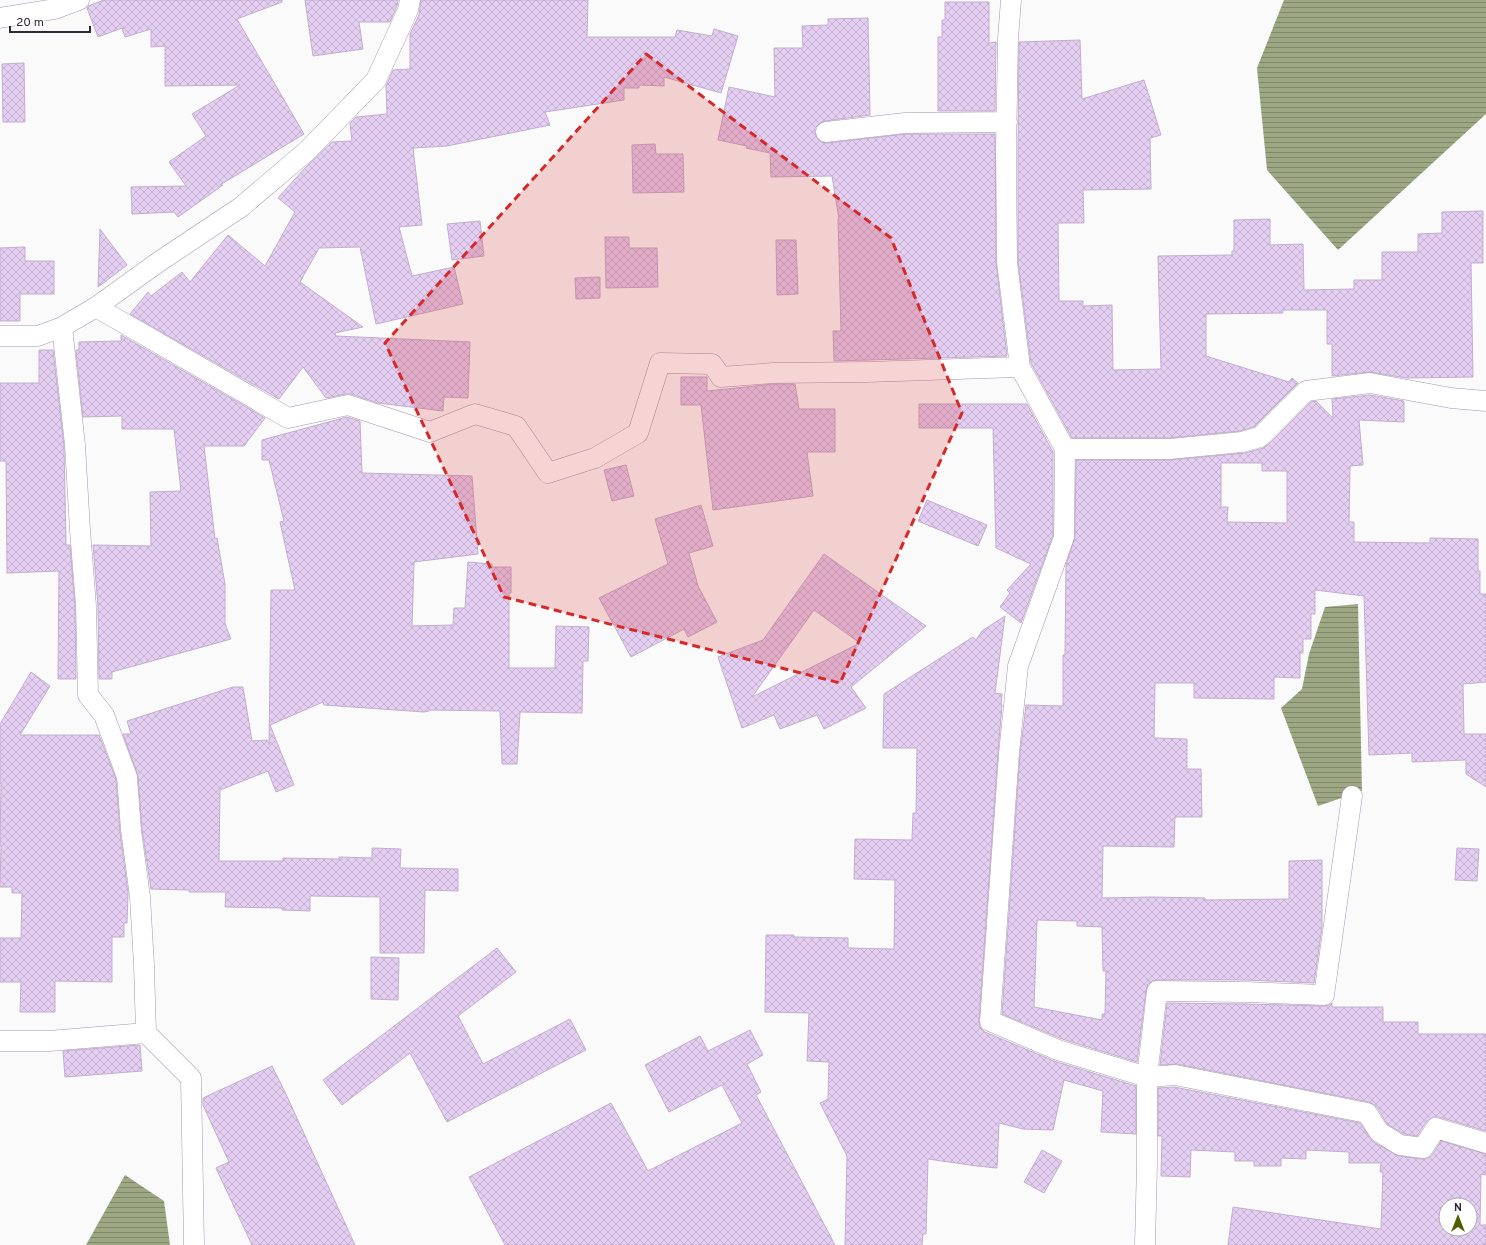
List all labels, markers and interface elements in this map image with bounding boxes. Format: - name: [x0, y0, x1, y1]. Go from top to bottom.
- scale bar: [10, 8, 90, 34]
- text: 20 m: [16, 15, 44, 31]
- north arrow: [1438, 1197, 1478, 1237]
- text: N: [1454, 1201, 1462, 1215]

